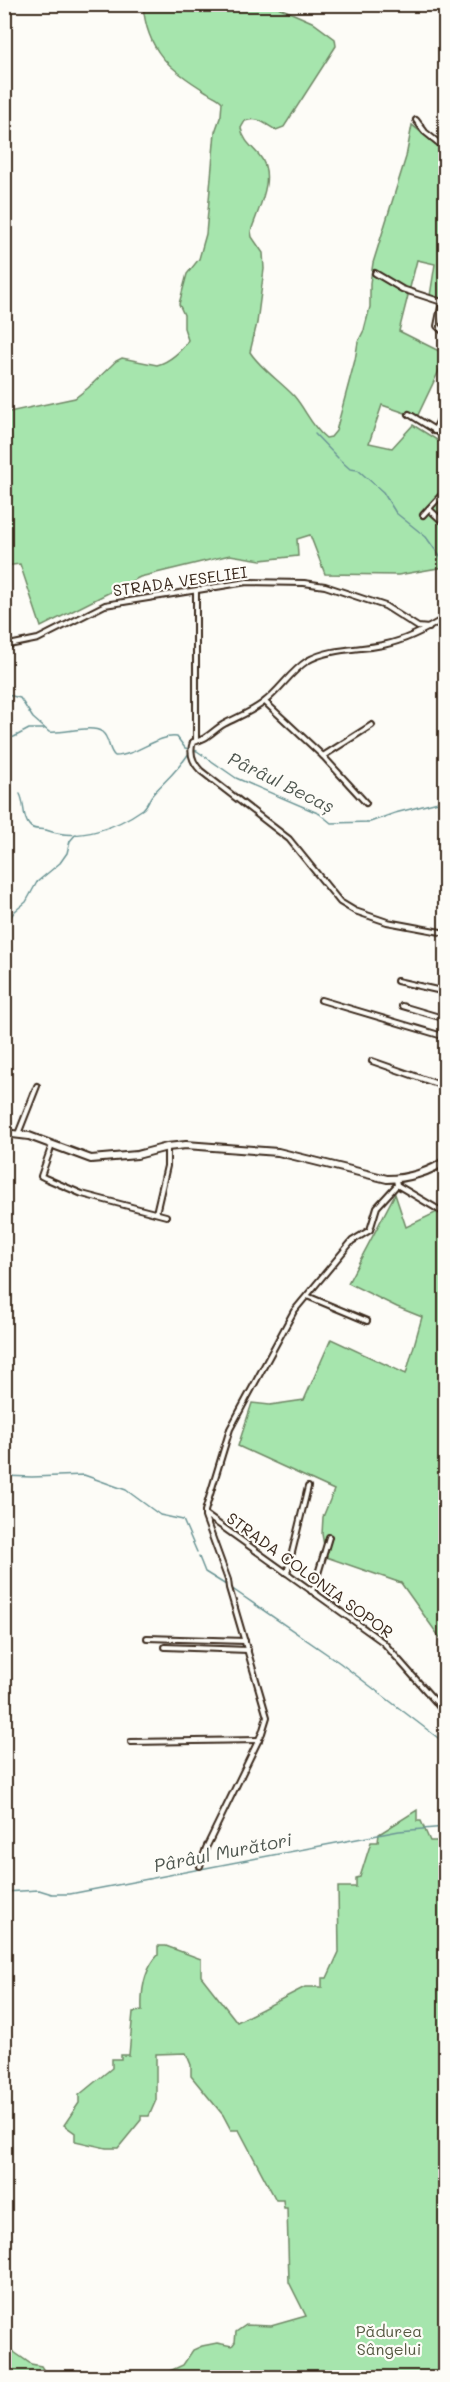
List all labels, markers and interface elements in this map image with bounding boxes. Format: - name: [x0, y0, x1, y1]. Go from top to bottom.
- street label: STRADA VESELIEI: [111, 561, 249, 600]
- water label: Pârâul Becaș: [224, 746, 339, 818]
- street label: STRADA COLONIA SOPOR: [223, 1507, 398, 1642]
- water label: Pârâul Murători: [152, 1827, 294, 1877]
- park label: Pădurea Sângelui: [356, 2320, 422, 2359]

